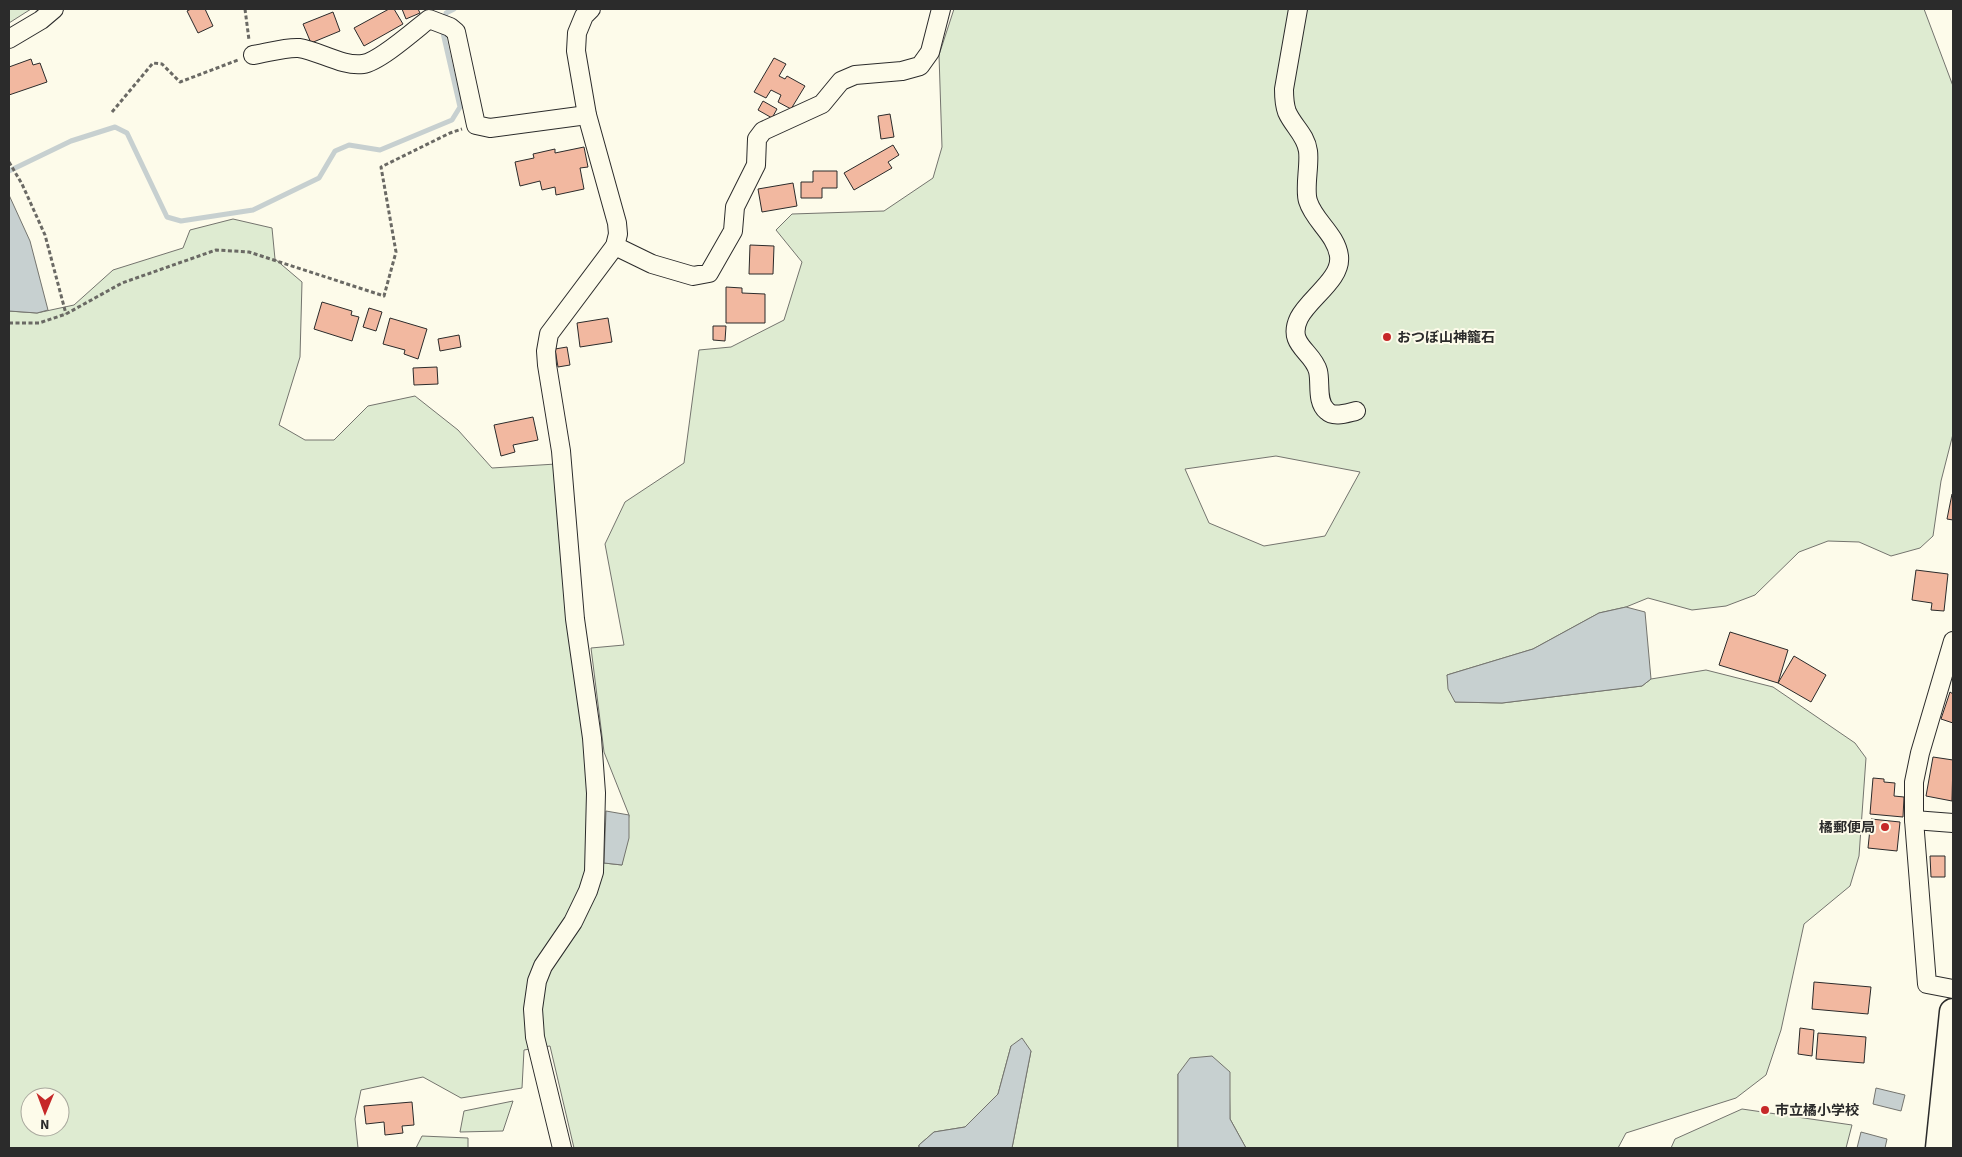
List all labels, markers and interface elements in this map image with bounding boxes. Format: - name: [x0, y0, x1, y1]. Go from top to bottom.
- place label: おつぼ山神籠石: [1397, 328, 1495, 348]
- marker: おつぼ山神籠石: [1381, 331, 1393, 343]
- place label: 橘郵便局: [1819, 818, 1875, 838]
- marker: 橘郵便局: [1879, 821, 1891, 833]
- north arrow: [20, 1087, 70, 1137]
- place label: 市立橘小学校: [1775, 1101, 1859, 1121]
- marker: 市立橘小学校: [1759, 1104, 1771, 1116]
- text: N: [40, 1114, 50, 1134]

